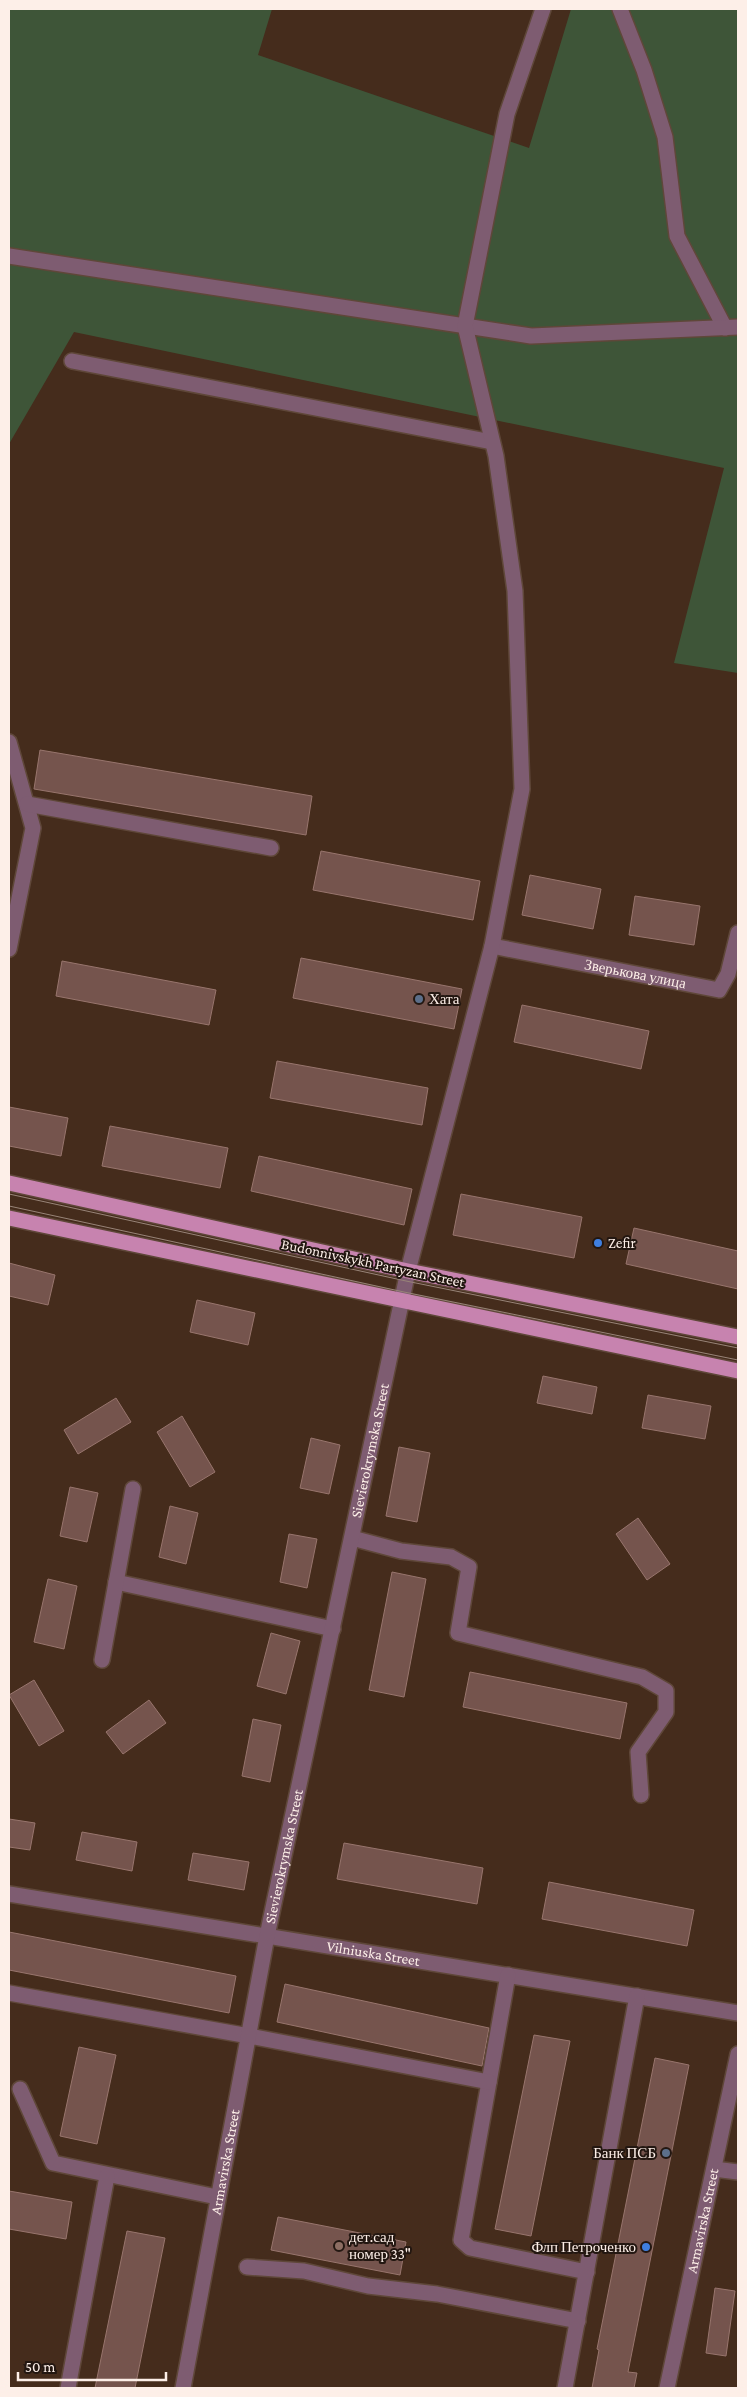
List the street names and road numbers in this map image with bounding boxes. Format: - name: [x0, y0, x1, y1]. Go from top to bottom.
- street label: Зверькова улица: [583, 956, 688, 992]
- street label: Budonnivskykh Partyzan Street: [280, 1236, 467, 1291]
- street label: Sievierokrymska Street: [348, 1381, 392, 1519]
- street label: Sievierokrymska Street: [262, 1787, 306, 1925]
- street label: Vilniuska Street: [325, 1938, 422, 1969]
- street label: Armavirska Street: [207, 2107, 243, 2216]
- street label: Armavirska Street: [684, 2166, 722, 2275]

